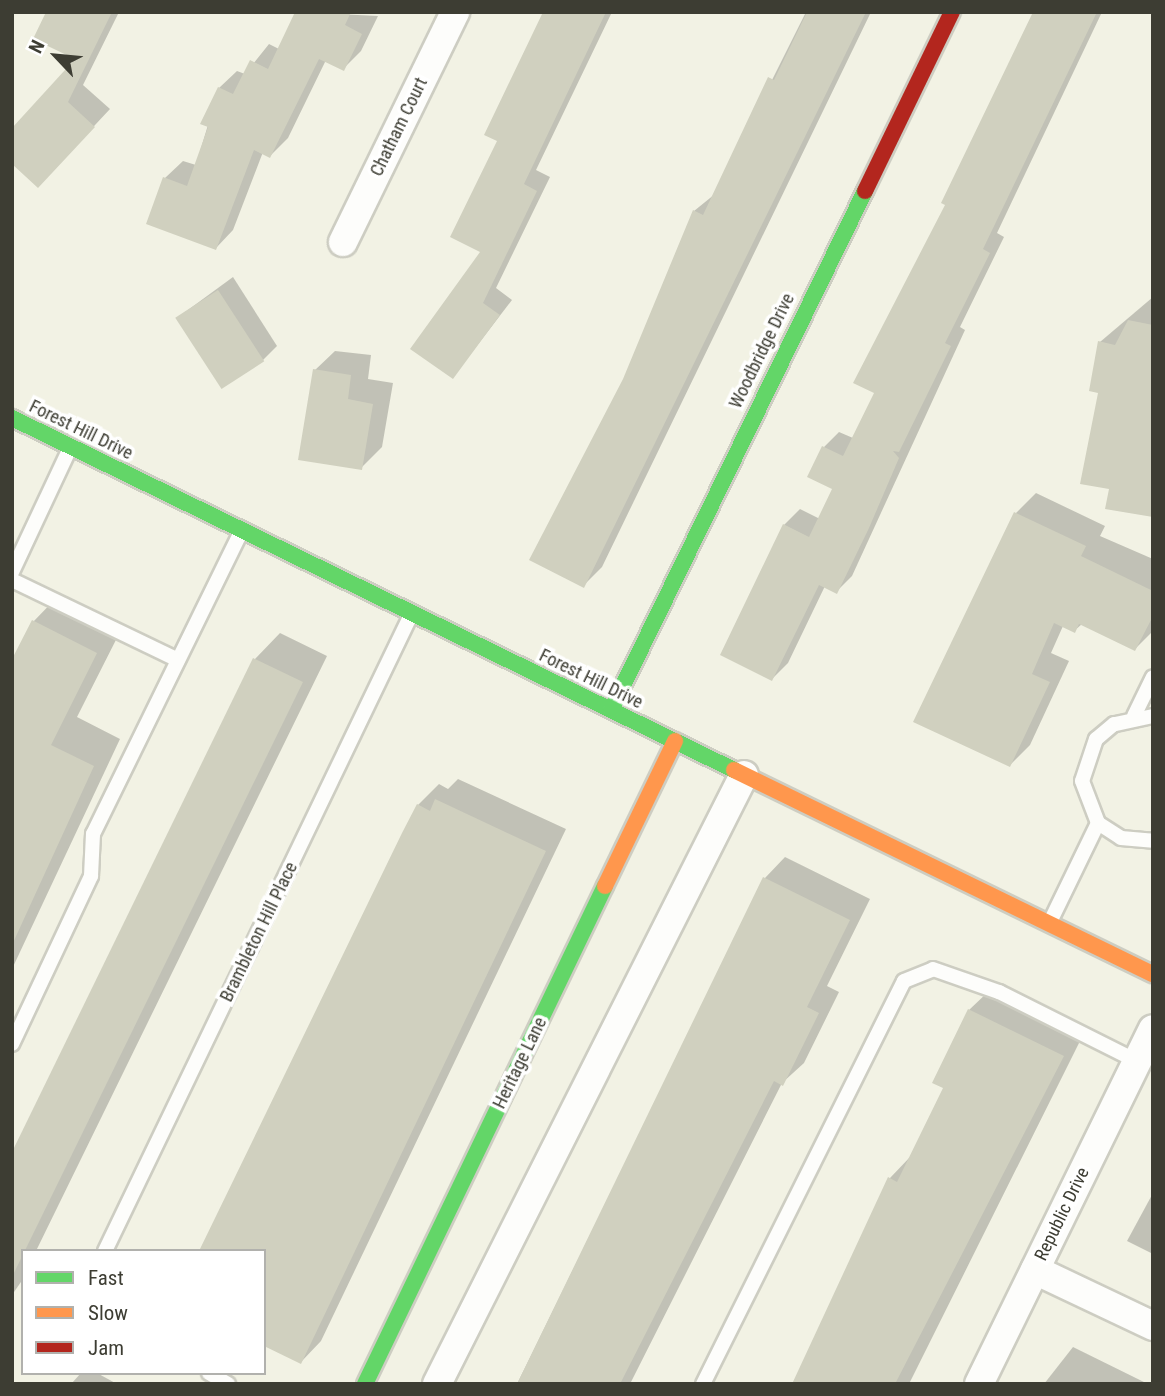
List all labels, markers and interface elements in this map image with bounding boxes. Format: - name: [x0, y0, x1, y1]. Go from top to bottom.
- north arrow: [21, 21, 91, 91]
- text: N: [24, 36, 50, 57]
- street label: Chatham Court: [366, 74, 432, 180]
- street label: Woodbridge Drive: [725, 290, 799, 412]
- street label: Forest Hill Drive: [26, 396, 136, 464]
- street label: Forest Hill Drive: [536, 645, 646, 713]
- street label: Brambleton Hill Place: [216, 859, 302, 1005]
- street label: Heritage Lane: [489, 1014, 551, 1112]
- street label: Republic Drive: [1030, 1164, 1094, 1264]
- legend: [21, 1249, 266, 1375]
- text: Fast: [88, 1266, 124, 1290]
- text: Slow: [88, 1301, 128, 1325]
- text: Jam: [88, 1336, 124, 1360]

